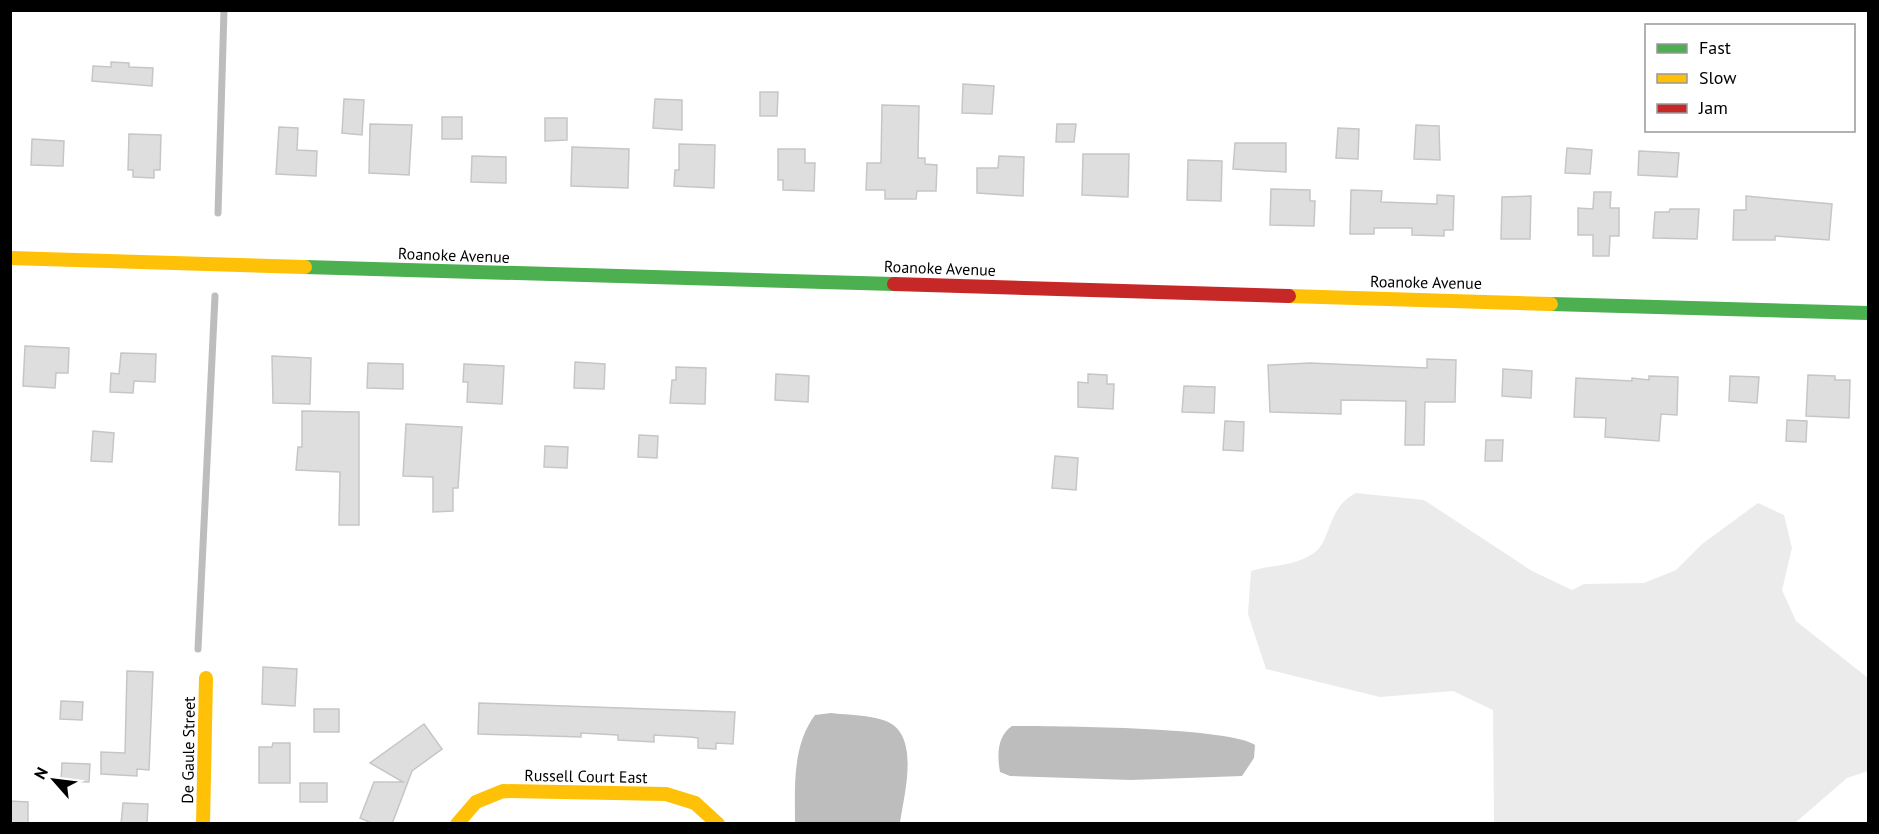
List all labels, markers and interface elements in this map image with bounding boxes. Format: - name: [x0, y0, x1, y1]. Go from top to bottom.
- legend: [1645, 24, 1855, 132]
- text: Fast: [1699, 36, 1731, 59]
- text: Slow: [1699, 66, 1737, 89]
- text: Jam: [1698, 96, 1728, 119]
- street label: Roanoke Avenue: [398, 243, 510, 267]
- street label: Roanoke Avenue: [884, 256, 996, 280]
- street label: Roanoke Avenue: [1370, 271, 1482, 293]
- street label: De Gaule Street: [177, 696, 199, 804]
- north arrow: [24, 750, 84, 810]
- text: N: [29, 764, 52, 782]
- street label: Russell Court East: [524, 765, 648, 787]

